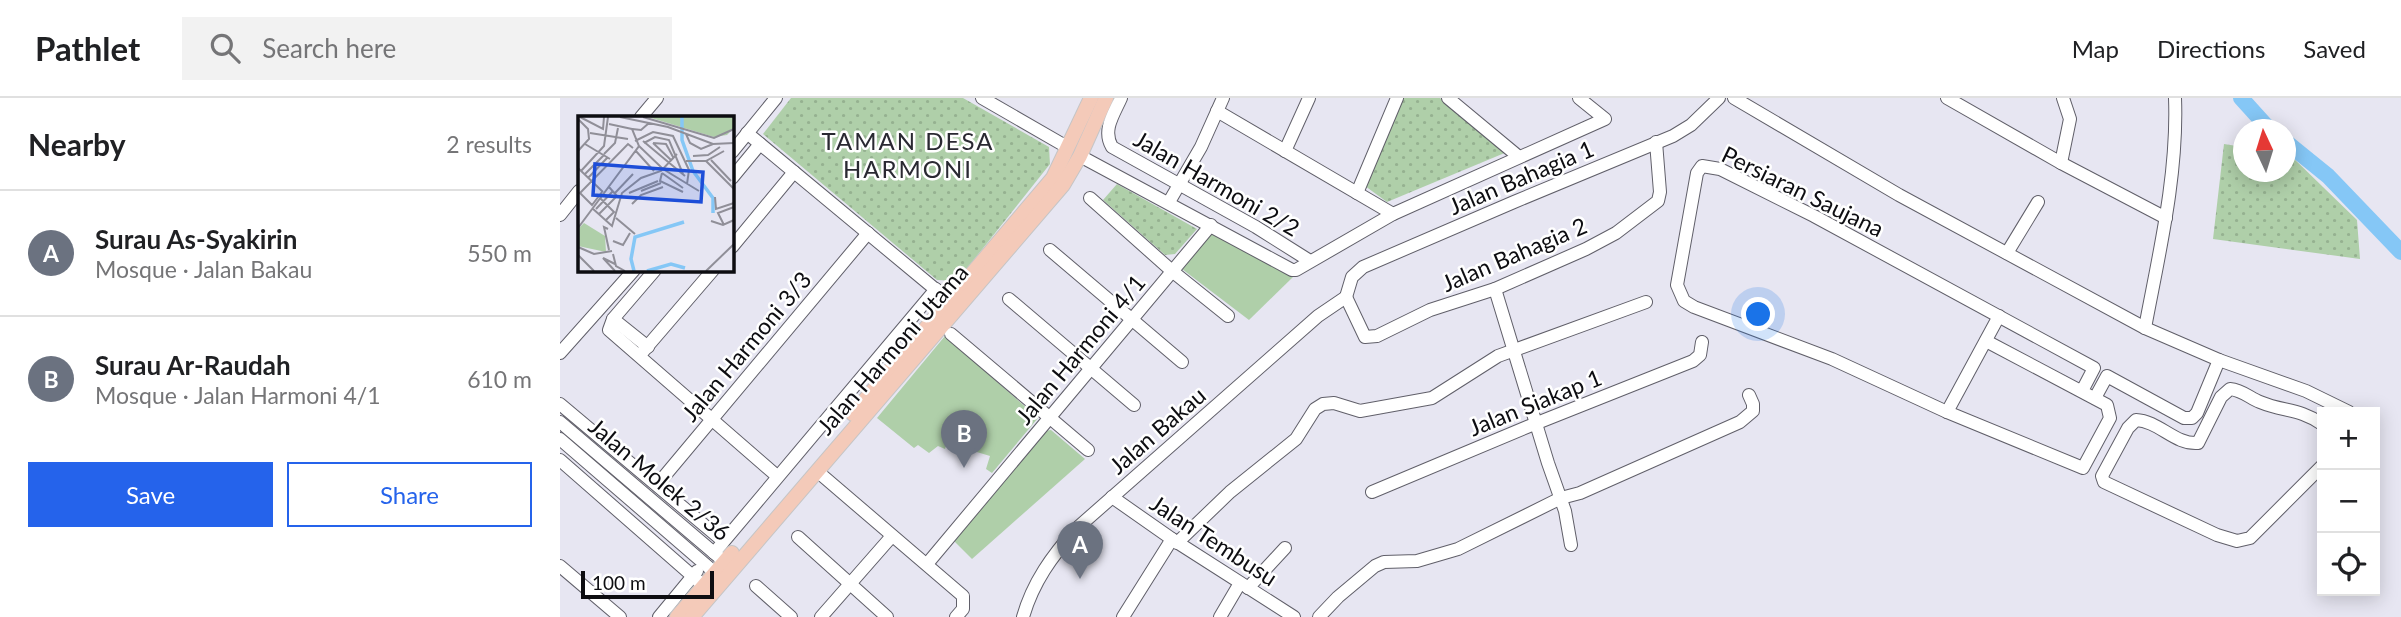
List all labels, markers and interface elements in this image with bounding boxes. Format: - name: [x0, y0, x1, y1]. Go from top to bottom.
- search box: [182, 17, 672, 80]
- text: Pathlet: [35, 28, 140, 68]
- icon: search: [206, 29, 244, 67]
- text: Search here: [262, 32, 396, 64]
- text: Map: [2072, 34, 2119, 63]
- text: Directions: [2157, 34, 2265, 63]
- text: Saved: [2303, 34, 2366, 63]
- inset map: [578, 116, 733, 271]
- north arrow: [2233, 119, 2296, 182]
- street label: Jalan Harmoni 2/2: [1129, 124, 1305, 242]
- text: Nearby: [28, 126, 126, 162]
- district label: TAMAN DESA HARMONI: [822, 126, 994, 183]
- text: 2 results: [446, 130, 532, 158]
- street label: Jalan Bahagia 1: [1444, 134, 1598, 220]
- street label: Persiaran Saujana: [1717, 140, 1889, 242]
- street label: Jalan Bahagia 2: [1437, 211, 1591, 297]
- text: Surau As-Syakirin: [95, 223, 297, 255]
- text: A: [43, 239, 59, 267]
- text: 550 m: [467, 239, 532, 267]
- text: Mosque · Jalan Bakau: [95, 255, 312, 283]
- street label: Jalan Harmoni Utama: [811, 258, 973, 440]
- street label: Jalan Harmoni 3/3: [675, 266, 817, 426]
- street label: Jalan Harmoni 4/1: [1009, 269, 1151, 429]
- your location: [1741, 297, 1775, 331]
- text: Surau Ar-Raudah: [95, 349, 291, 381]
- street label: Jalan Siakap 1: [1464, 363, 1606, 441]
- text: B: [43, 365, 59, 393]
- text: 610 m: [467, 365, 532, 393]
- text: Mosque · Jalan Harmoni 4/1: [95, 381, 381, 409]
- street label: Jalan Bakau: [1103, 381, 1211, 479]
- map controls: [2317, 407, 2380, 596]
- button: +: [2317, 407, 2380, 470]
- pin: B: [941, 410, 987, 468]
- street label: Jalan Molek 2/36: [584, 412, 736, 546]
- button: Save: [28, 462, 273, 527]
- button: Share: [287, 462, 532, 527]
- button: −: [2317, 470, 2380, 533]
- street label: Jalan Tembusu: [1145, 489, 1283, 591]
- pin: A: [1057, 521, 1103, 579]
- button: locate: [2317, 533, 2380, 596]
- scale bar: [581, 568, 714, 600]
- text: 100 m: [592, 571, 646, 594]

